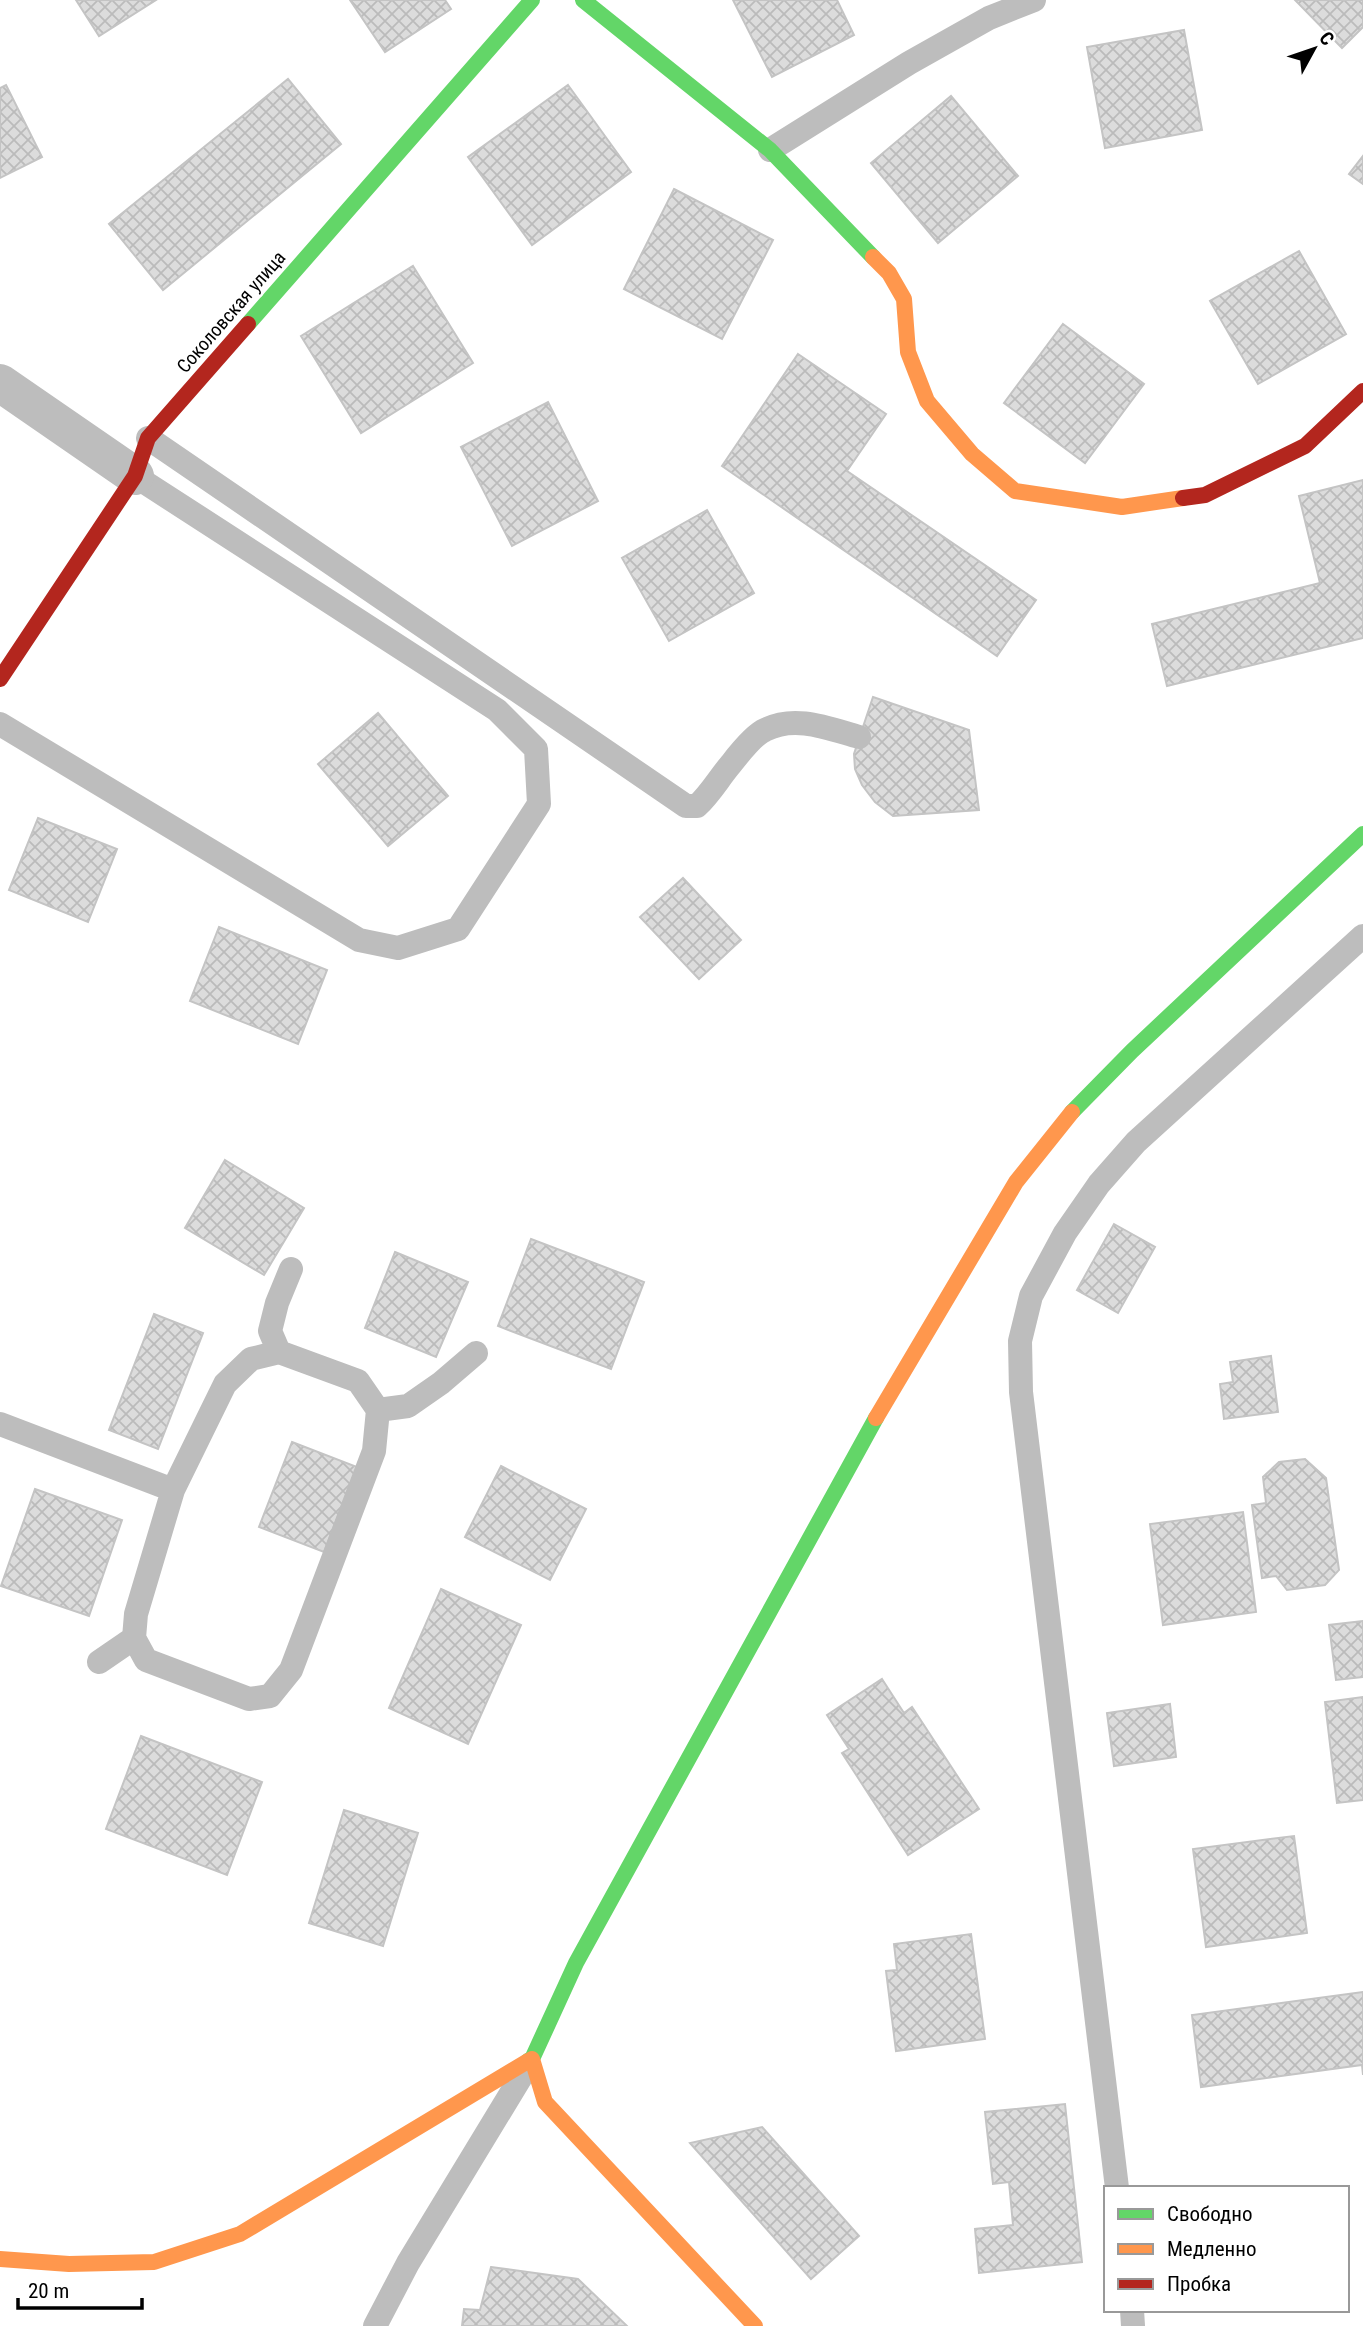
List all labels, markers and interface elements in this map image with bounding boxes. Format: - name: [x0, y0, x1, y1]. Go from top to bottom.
- north arrow: [1279, 14, 1349, 84]
- text: С: [1314, 27, 1339, 50]
- street label: Соколовская улица: [172, 246, 290, 378]
- legend: [1104, 2186, 1349, 2312]
- text: Свободно: [1167, 2202, 1253, 2226]
- text: Медленно: [1167, 2237, 1256, 2261]
- scale bar: [18, 2266, 142, 2310]
- text: Пробка: [1167, 2272, 1231, 2296]
- text: 20 m: [28, 2279, 69, 2303]

